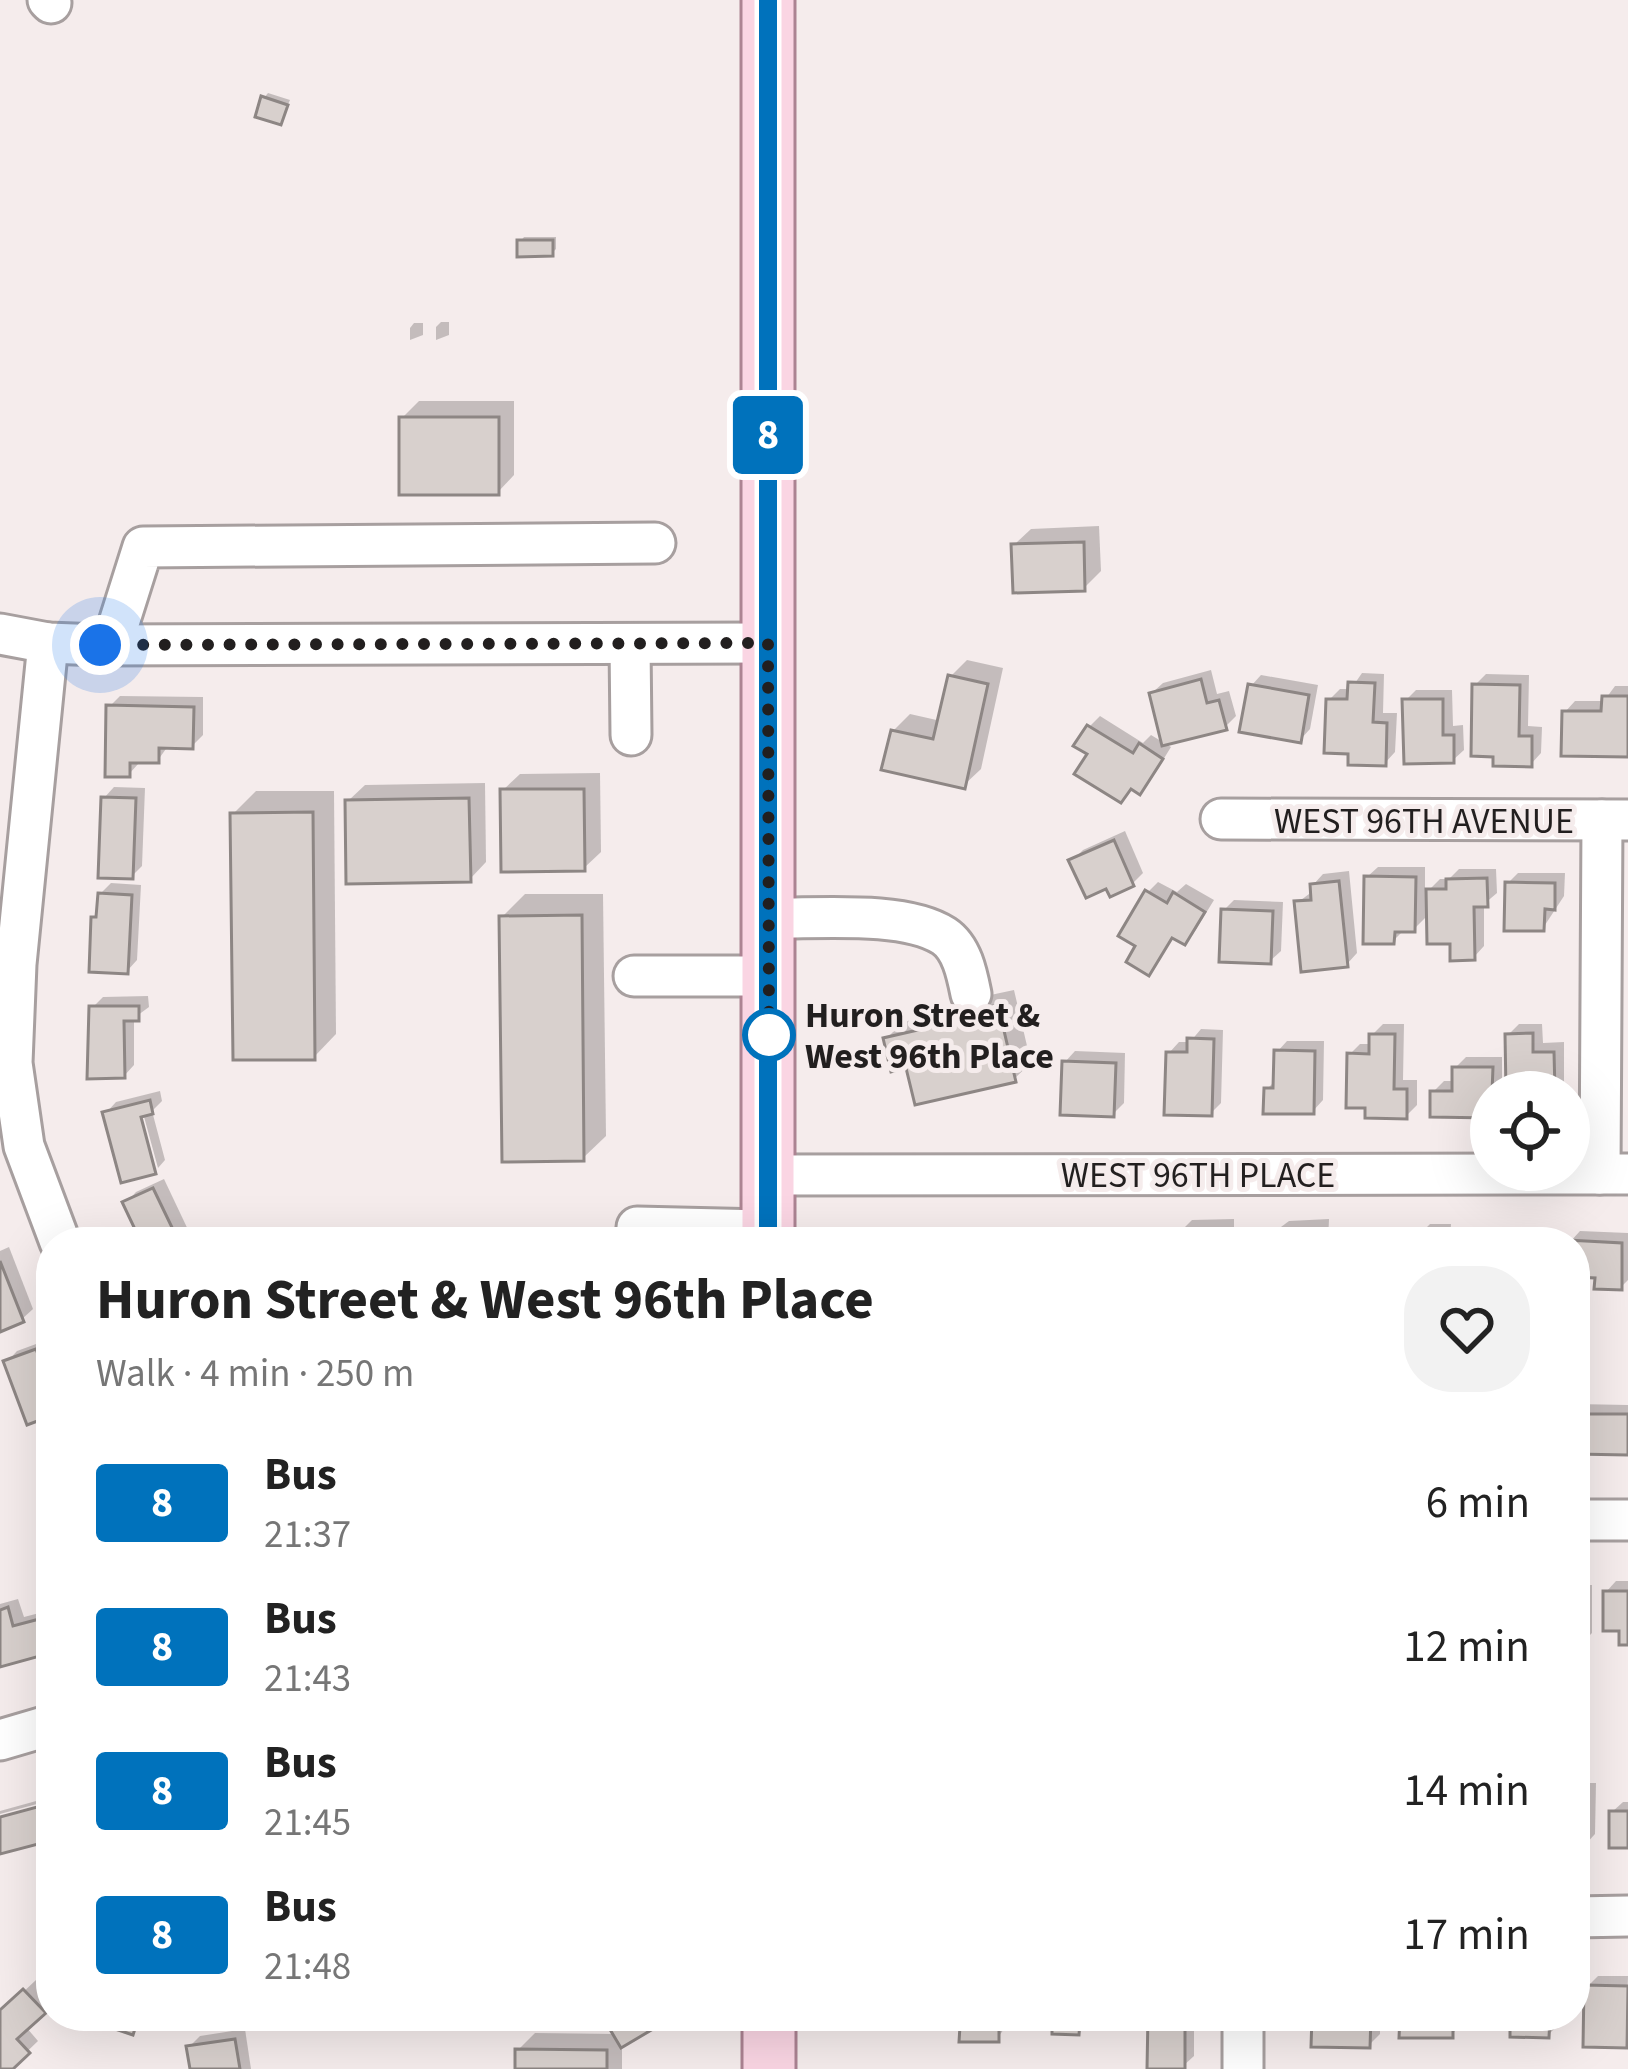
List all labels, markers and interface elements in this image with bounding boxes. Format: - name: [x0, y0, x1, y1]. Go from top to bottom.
- line badge: 8: [729, 396, 807, 474]
- text: 8: [757, 405, 779, 465]
- your location: [70, 615, 130, 675]
- street label: WEST 96TH AVENUE: [1274, 796, 1574, 847]
- place label: Huron Street & West 96th Place: [805, 990, 1054, 1082]
- marker: Huron Street & West 96th Place: [744, 1010, 794, 1060]
- map controls: [1470, 1071, 1590, 1191]
- button: locate: [1470, 1071, 1590, 1191]
- street label: WEST 96TH PLACE: [1061, 1150, 1335, 1201]
- text: Huron Street & West 96th Place: [96, 1260, 874, 1341]
- button: heart: [1404, 1266, 1530, 1392]
- text: Walk · 4 min · 250 m: [96, 1346, 414, 1402]
- text: Bus: [264, 1443, 337, 1507]
- text: 6 min: [1426, 1471, 1530, 1535]
- text: 8: [151, 1473, 173, 1533]
- text: 21:37: [264, 1507, 351, 1563]
- text: Bus: [264, 1587, 337, 1651]
- text: 12 min: [1403, 1615, 1530, 1679]
- text: 8: [151, 1617, 173, 1677]
- text: 21:43: [264, 1651, 351, 1707]
- text: Bus: [264, 1731, 337, 1795]
- text: 14 min: [1403, 1759, 1530, 1823]
- text: 8: [151, 1761, 173, 1821]
- text: 21:45: [264, 1795, 351, 1851]
- text: Bus: [264, 1875, 337, 1939]
- text: 17 min: [1403, 1903, 1530, 1967]
- text: 8: [151, 1905, 173, 1965]
- text: 21:48: [264, 1939, 351, 1995]

